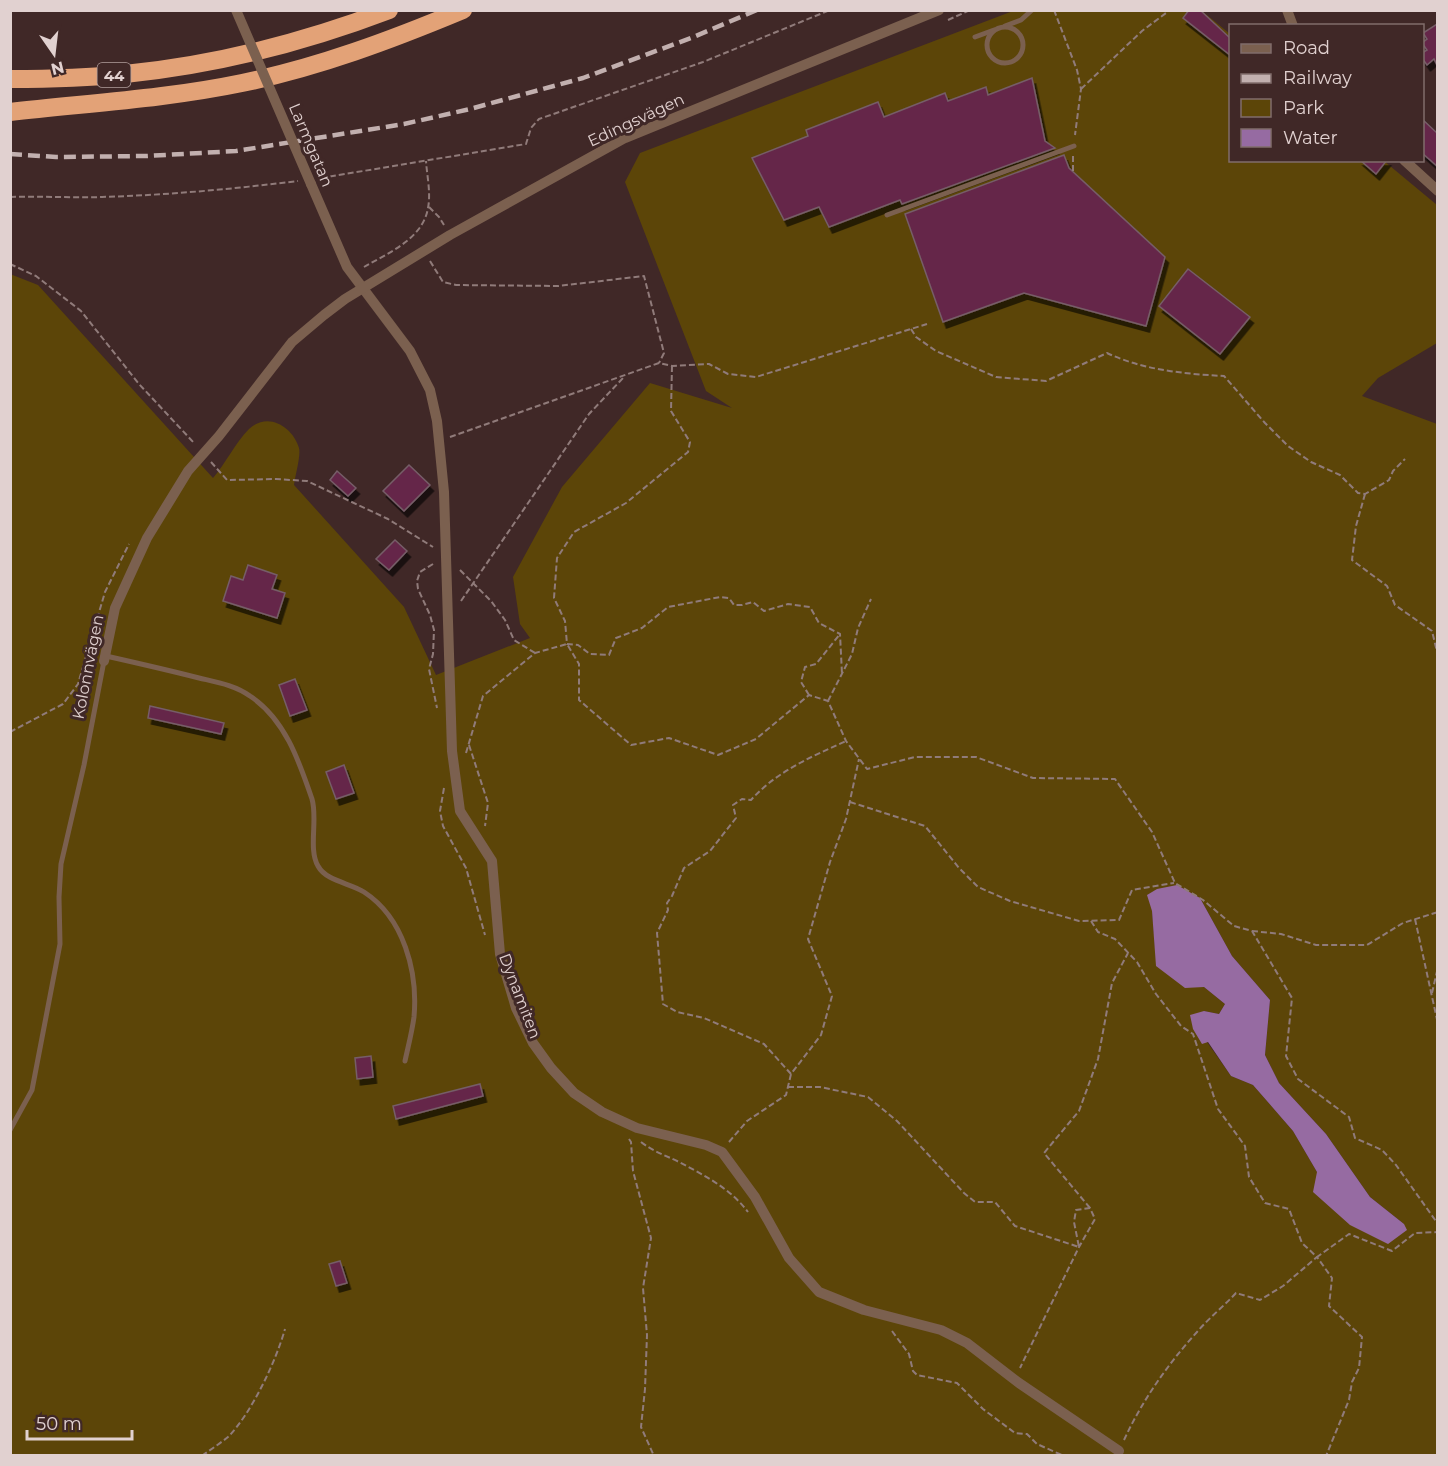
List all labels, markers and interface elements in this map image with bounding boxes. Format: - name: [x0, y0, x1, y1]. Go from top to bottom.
- north arrow: [24, 24, 84, 84]
- legend: [1229, 24, 1424, 162]
- text: Road: [1283, 37, 1330, 59]
- text: N: [49, 57, 66, 79]
- road number: 44: [98, 63, 130, 87]
- text: Railway: [1283, 67, 1352, 89]
- street label: Edingsvägen: [585, 89, 687, 151]
- text: Park: [1283, 97, 1324, 119]
- street label: Larmgatan: [285, 100, 337, 190]
- text: Water: [1283, 127, 1338, 149]
- street label: Kolonnvägen: [69, 613, 107, 721]
- street label: Dynamiten: [495, 951, 545, 1041]
- scale bar: [27, 1403, 132, 1441]
- text: 50 m: [36, 1413, 82, 1435]

